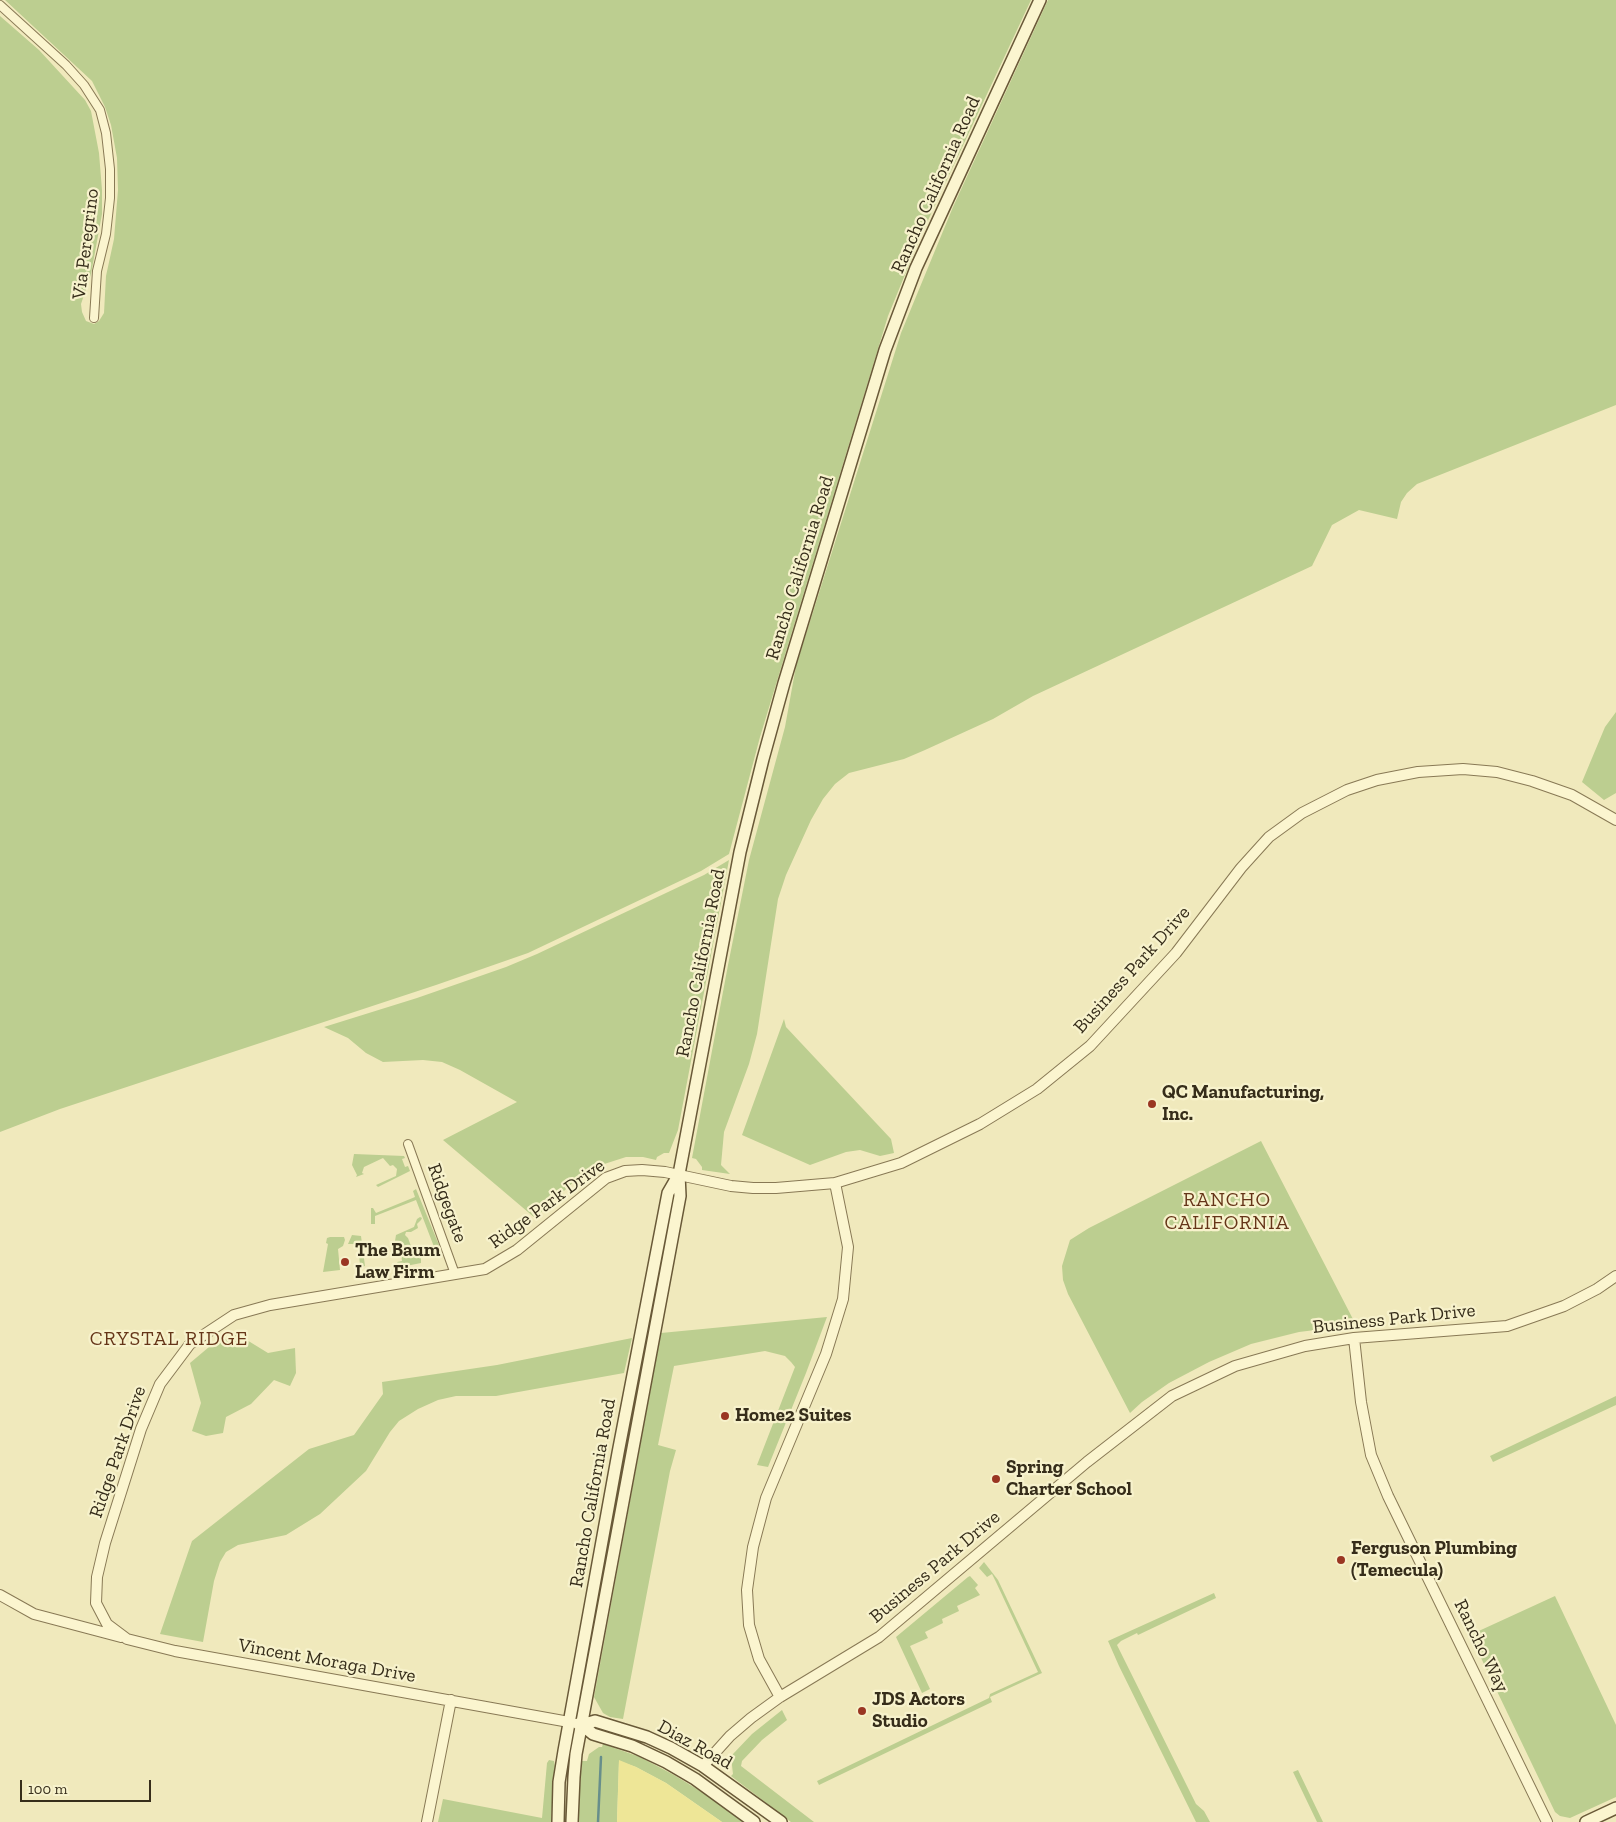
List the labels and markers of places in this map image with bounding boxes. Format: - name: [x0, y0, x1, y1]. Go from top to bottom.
- place label: QC Manufacturing, Inc.: [1162, 1082, 1324, 1126]
- marker: QC Manufacturing, Inc.: [1146, 1098, 1158, 1110]
- place label: The Baum Law Firm: [355, 1240, 440, 1284]
- marker: The Baum Law Firm: [339, 1256, 351, 1268]
- place label: Home2 Suites: [735, 1405, 851, 1427]
- marker: Home2 Suites: [719, 1410, 731, 1422]
- place label: Spring Charter School: [1006, 1457, 1132, 1501]
- marker: Spring Charter School: [990, 1473, 1002, 1485]
- place label: Ferguson Plumbing (Temecula): [1351, 1538, 1517, 1582]
- marker: Ferguson Plumbing (Temecula): [1335, 1554, 1347, 1566]
- place label: JDS Actors Studio: [872, 1689, 965, 1733]
- marker: JDS Actors Studio: [856, 1705, 868, 1717]

